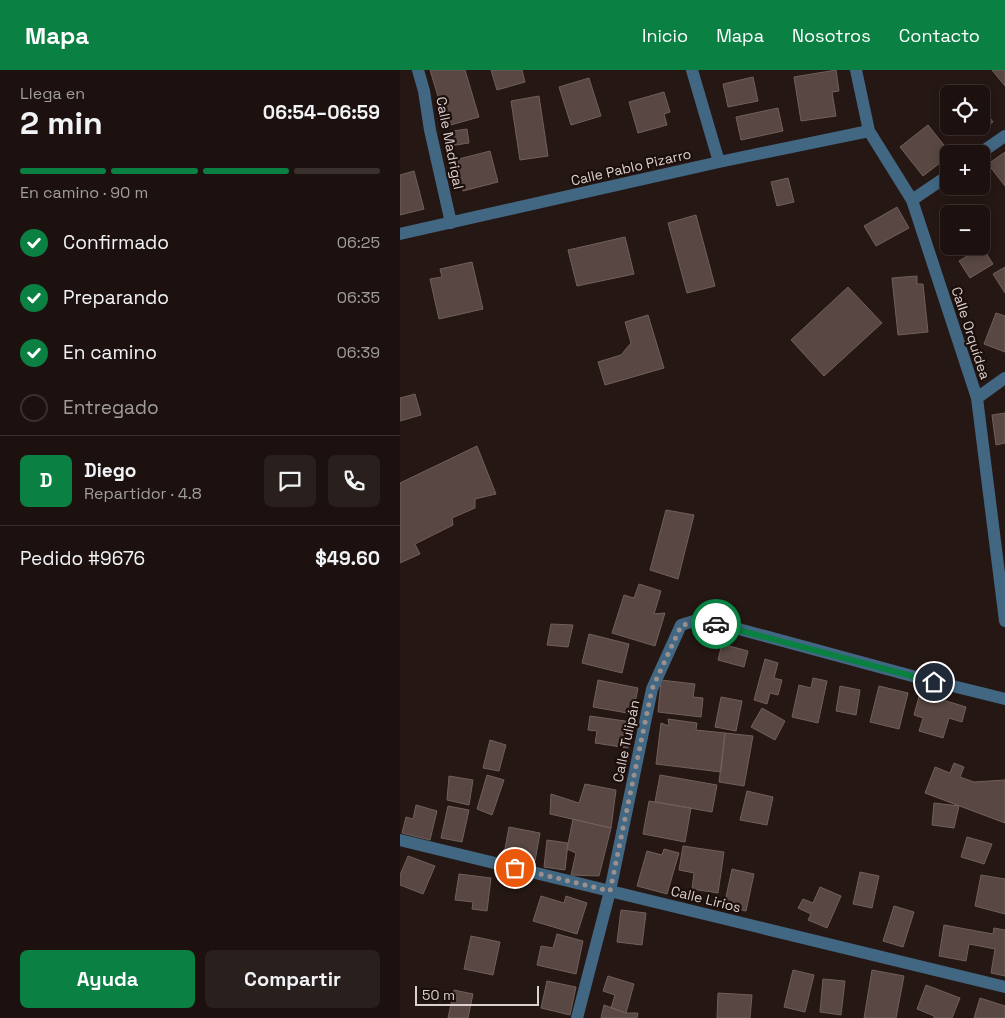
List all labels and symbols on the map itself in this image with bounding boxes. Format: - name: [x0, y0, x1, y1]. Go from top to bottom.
- street label: Calle Madrigal: [432, 95, 468, 191]
- street label: Calle Pablo Pizarro: [569, 144, 693, 190]
- street label: Calle Orquídea: [948, 284, 994, 382]
- courier: [691, 599, 741, 649]
- pin: [913, 661, 955, 703]
- street label: Calle Tulipán: [609, 698, 643, 784]
- pin: [494, 847, 536, 889]
- street label: Calle Lirios: [669, 882, 743, 916]
- scale bar: [415, 983, 539, 1006]

